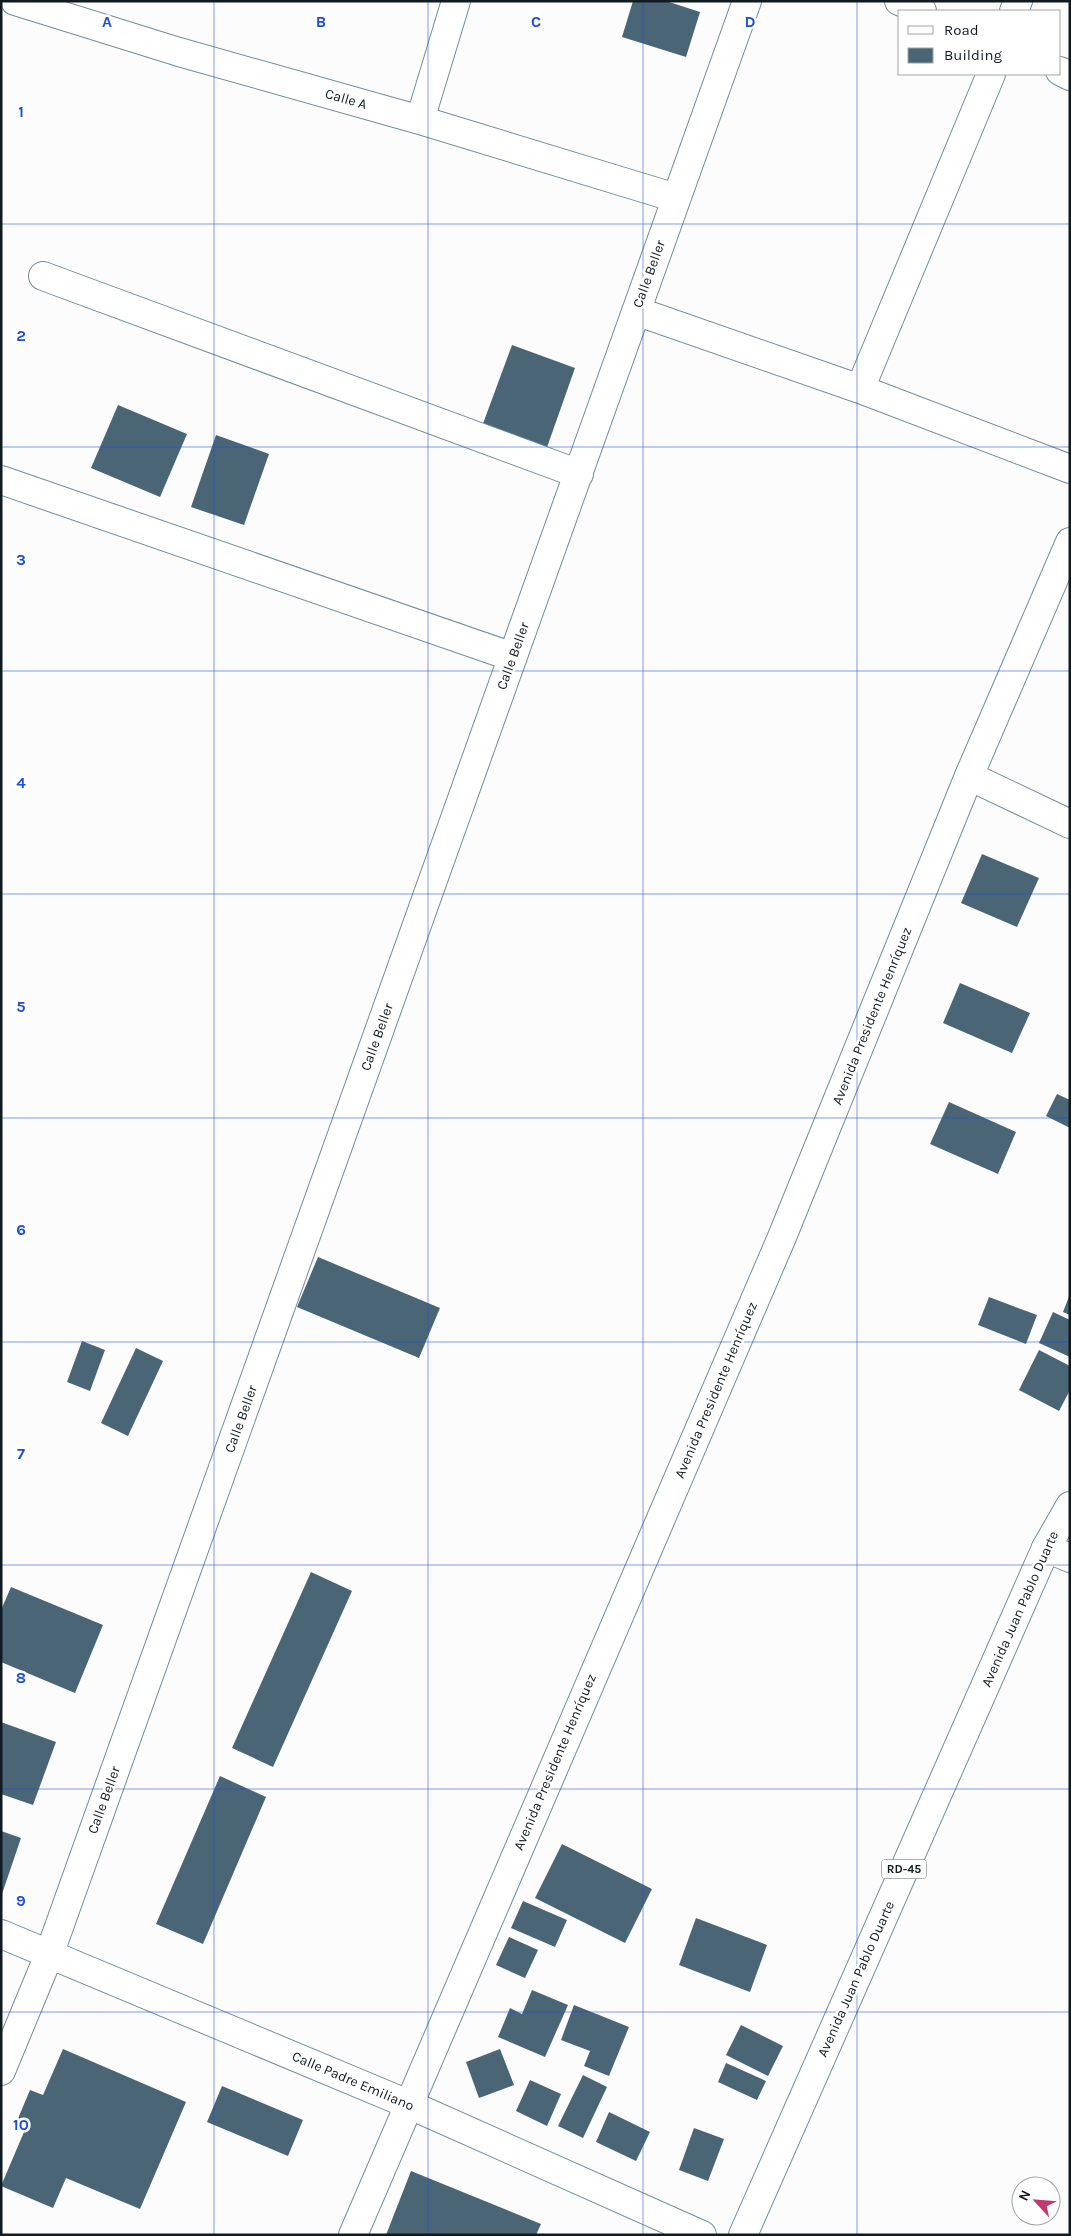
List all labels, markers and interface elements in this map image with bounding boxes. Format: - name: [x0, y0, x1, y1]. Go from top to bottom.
- legend: [898, 10, 1061, 75]
- text: A: [102, 12, 112, 31]
- text: B: [316, 12, 326, 31]
- text: C: [531, 12, 541, 31]
- text: D: [745, 12, 756, 31]
- text: Road: [944, 21, 979, 39]
- text: Building: [944, 46, 1002, 64]
- street label: Calle A: [323, 85, 369, 113]
- text: 1: [18, 102, 24, 121]
- street label: Calle Beller: [629, 237, 669, 310]
- text: 2: [16, 326, 26, 345]
- text: 3: [16, 550, 26, 569]
- street label: Calle Beller: [493, 619, 533, 692]
- text: 4: [16, 773, 26, 792]
- street label: Avenida Presidente Henríquez: [829, 925, 915, 1107]
- text: 5: [16, 997, 26, 1016]
- street label: Calle Beller: [357, 1000, 397, 1073]
- text: 6: [16, 1220, 26, 1239]
- street label: Avenida Presidente Henríquez: [671, 1299, 761, 1481]
- street label: Calle Beller: [221, 1382, 261, 1455]
- text: 7: [17, 1444, 25, 1463]
- street label: Avenida Juan Pablo Duarte: [978, 1528, 1062, 1690]
- text: 8: [16, 1668, 26, 1687]
- street label: Avenida Presidente Henríquez: [510, 1671, 600, 1853]
- street label: Calle Beller: [84, 1763, 124, 1836]
- road number: RD-45: [882, 1860, 926, 1878]
- text: 9: [16, 1891, 26, 1910]
- street label: Avenida Juan Pablo Duarte: [814, 1898, 898, 2060]
- street label: Calle Padre Emiliano: [289, 2048, 417, 2114]
- text: 10: [13, 2115, 29, 2134]
- north arrow: [1011, 2176, 1061, 2226]
- text: N: [1015, 2187, 1035, 2204]

